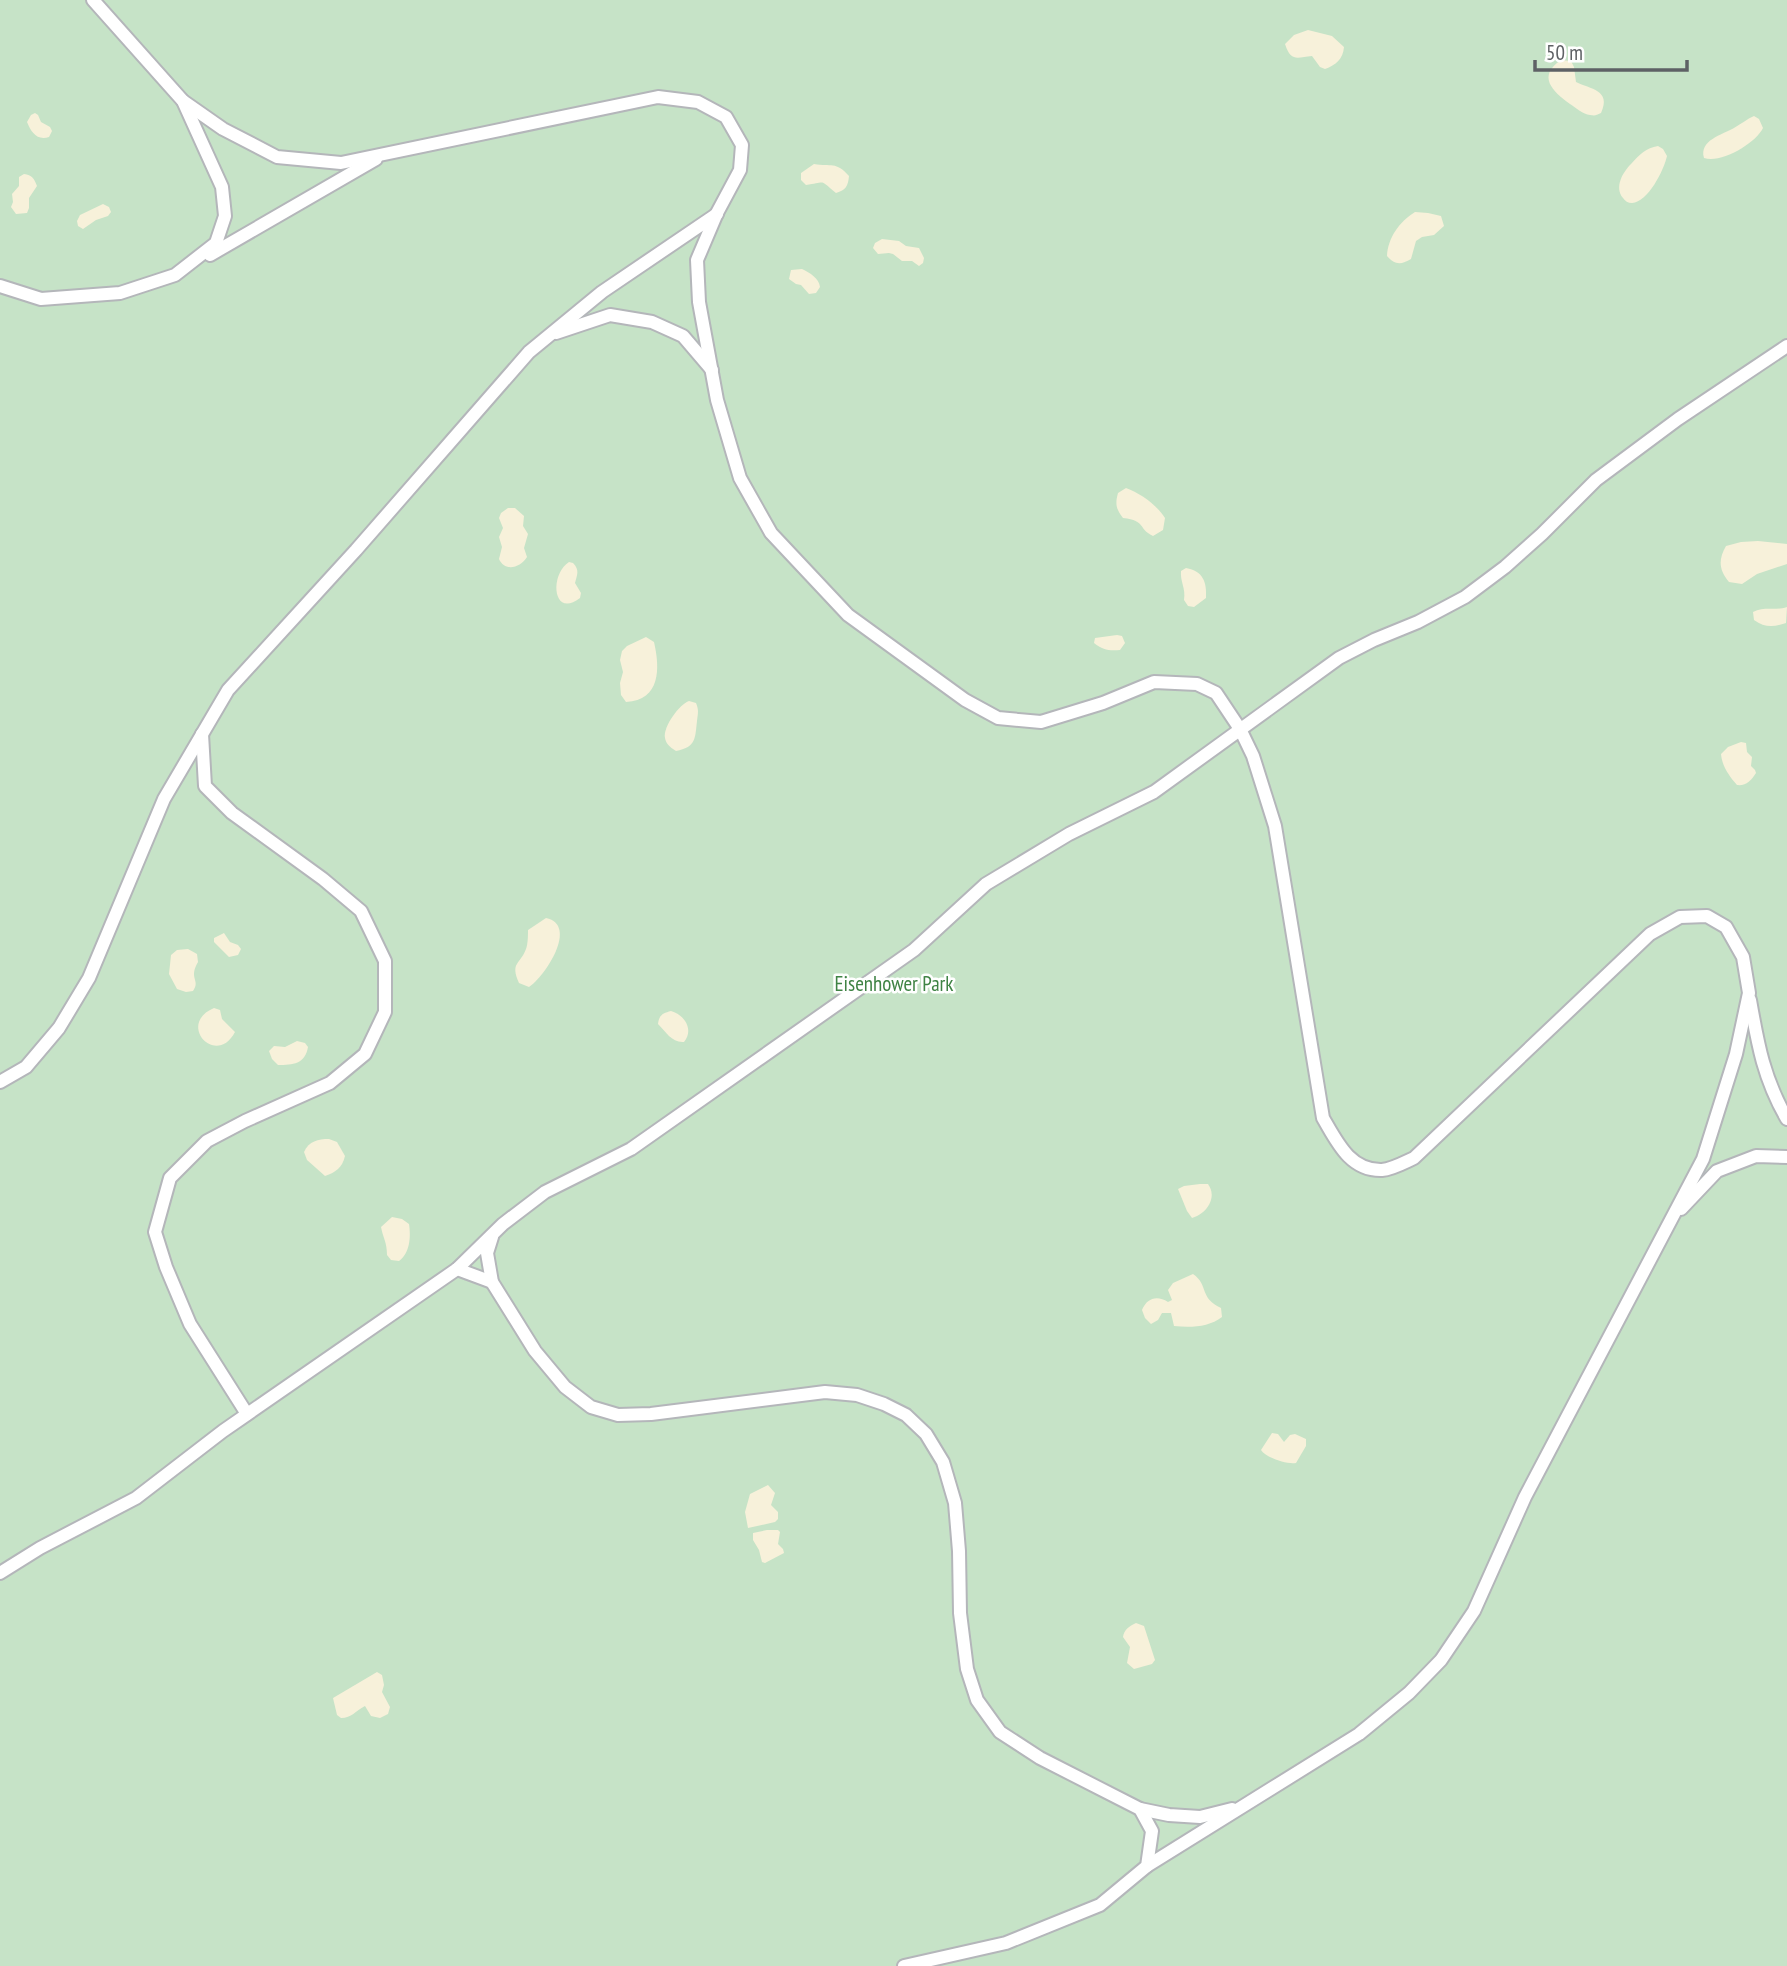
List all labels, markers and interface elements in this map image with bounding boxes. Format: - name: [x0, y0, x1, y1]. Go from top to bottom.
- scale bar: [1535, 28, 1687, 72]
- text: 50 m: [1546, 39, 1583, 66]
- park label: Eisenhower Park: [835, 970, 953, 997]

